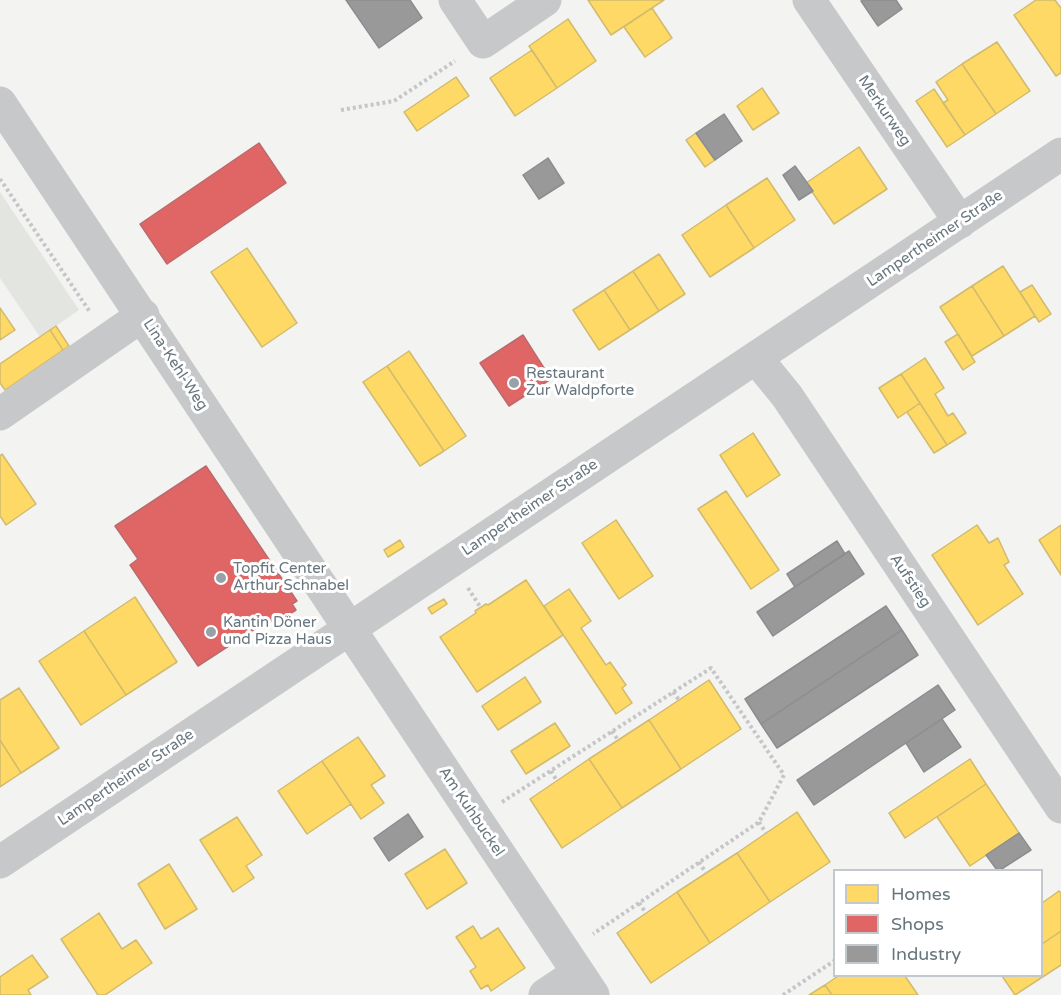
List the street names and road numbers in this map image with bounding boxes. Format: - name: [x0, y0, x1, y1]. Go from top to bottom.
- street label: Merkurweg: [854, 72, 914, 150]
- street label: Lampertheimer Straße: [864, 187, 1006, 291]
- street label: Lina-Kehl-Weg: [139, 316, 211, 414]
- street label: Lampertheimer Straße: [459, 456, 601, 560]
- street label: Aufstieg: [886, 551, 934, 611]
- street label: Lampertheimer Straße: [55, 726, 197, 830]
- street label: Am Kuhbuckel: [434, 764, 508, 860]

